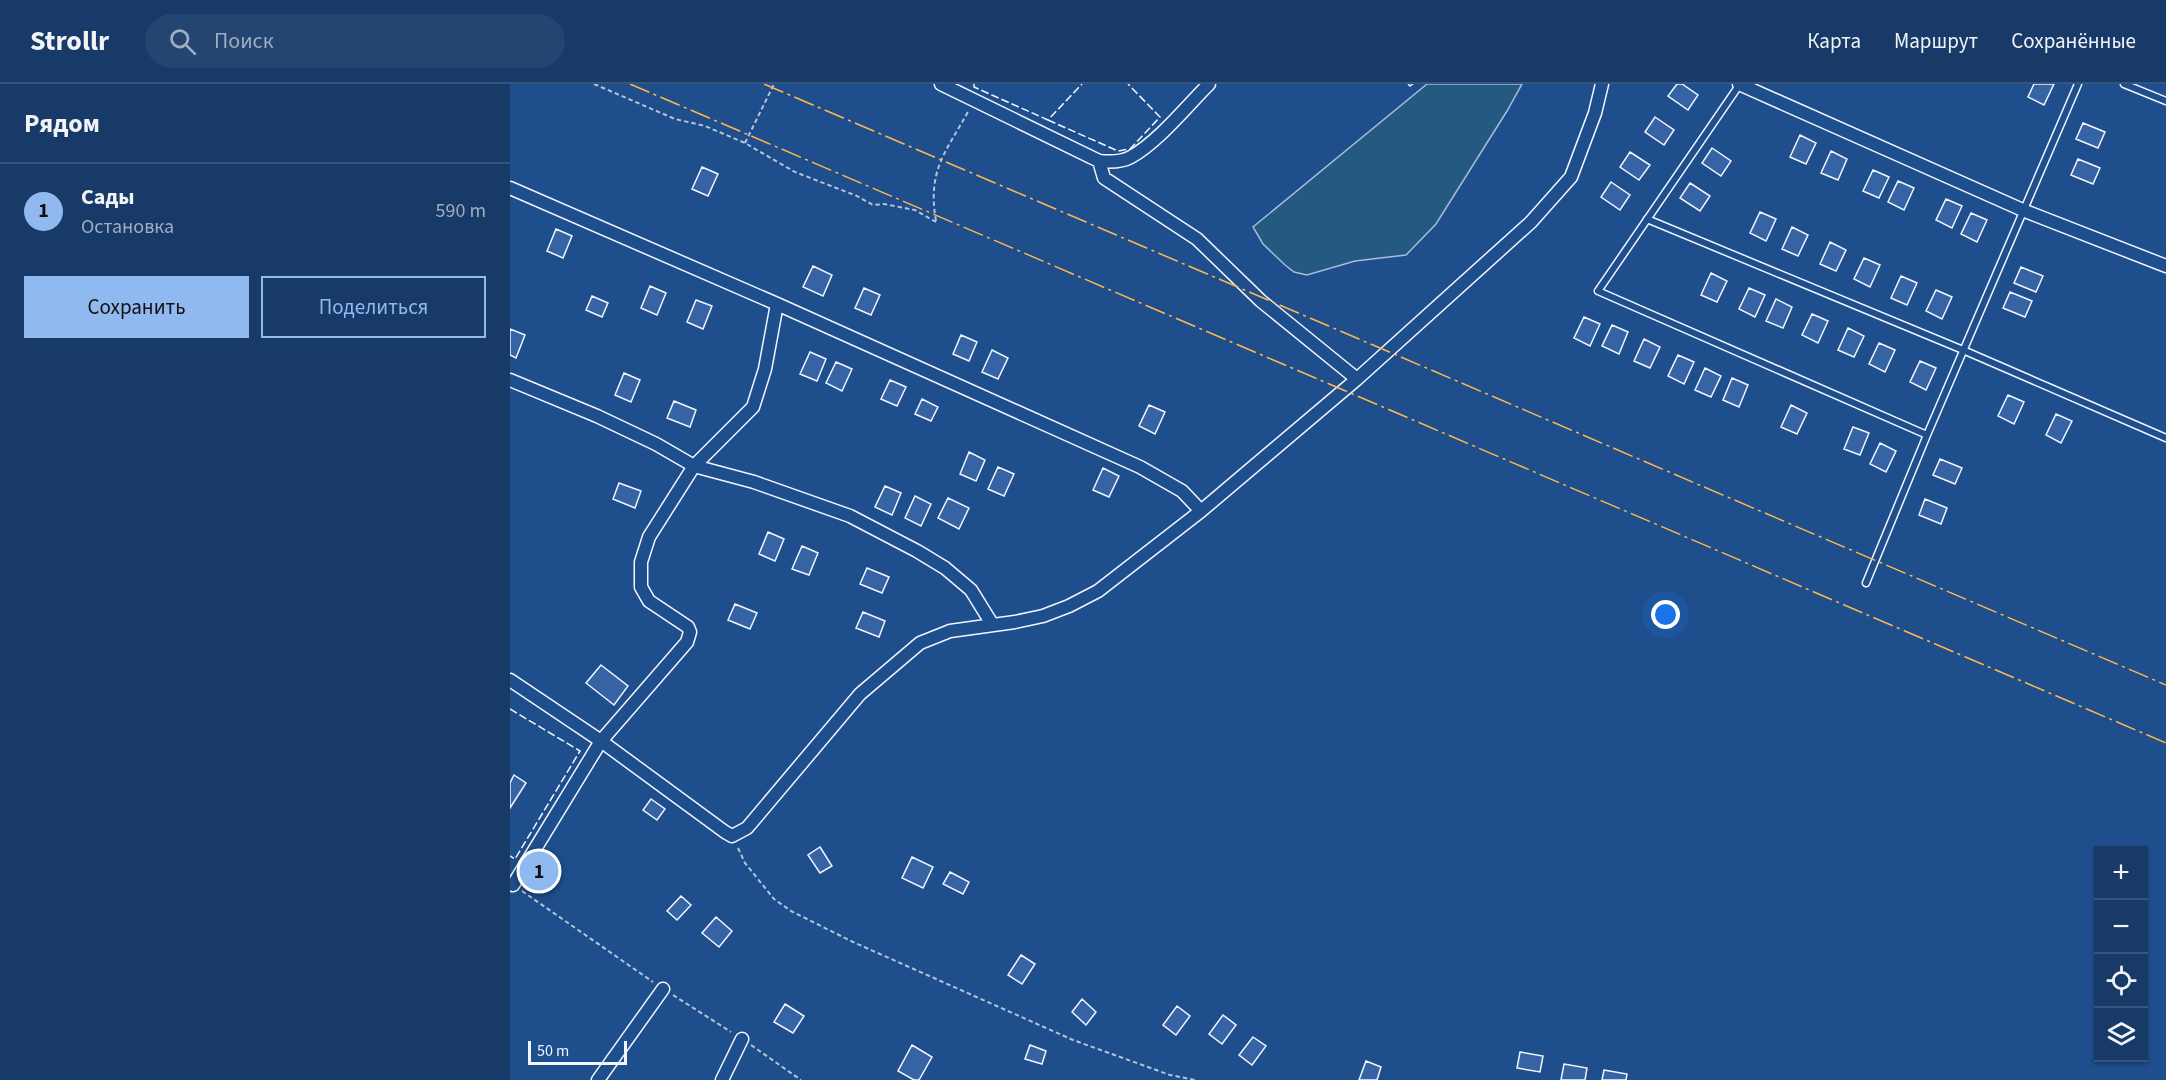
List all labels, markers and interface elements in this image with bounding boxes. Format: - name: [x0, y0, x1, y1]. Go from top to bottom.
- search box: [145, 14, 565, 68]
- text: Strollr: [30, 21, 109, 61]
- icon: search: [166, 25, 199, 58]
- text: Поиск: [214, 25, 274, 57]
- text: Карта: [1807, 26, 1861, 56]
- text: Маршрут: [1894, 26, 1978, 56]
- text: Сохранённые: [2011, 26, 2136, 56]
- text: Рядом: [24, 105, 100, 142]
- text: Сады: [81, 181, 135, 213]
- text: 1: [38, 197, 49, 225]
- text: 590 m: [436, 197, 486, 225]
- text: Остановка: [81, 213, 174, 241]
- button: Сохранить: [24, 276, 249, 338]
- button: Поделиться: [261, 276, 486, 338]
- your location: [1651, 600, 1680, 629]
- map controls: [2094, 846, 2148, 1062]
- button: +: [2094, 846, 2148, 900]
- pin: 1: [519, 848, 558, 894]
- button: −: [2094, 900, 2148, 954]
- button: locate: [2094, 954, 2148, 1008]
- button: layers: [2094, 1008, 2148, 1062]
- scale bar: [528, 1038, 627, 1066]
- text: 50 m: [537, 1040, 569, 1062]

